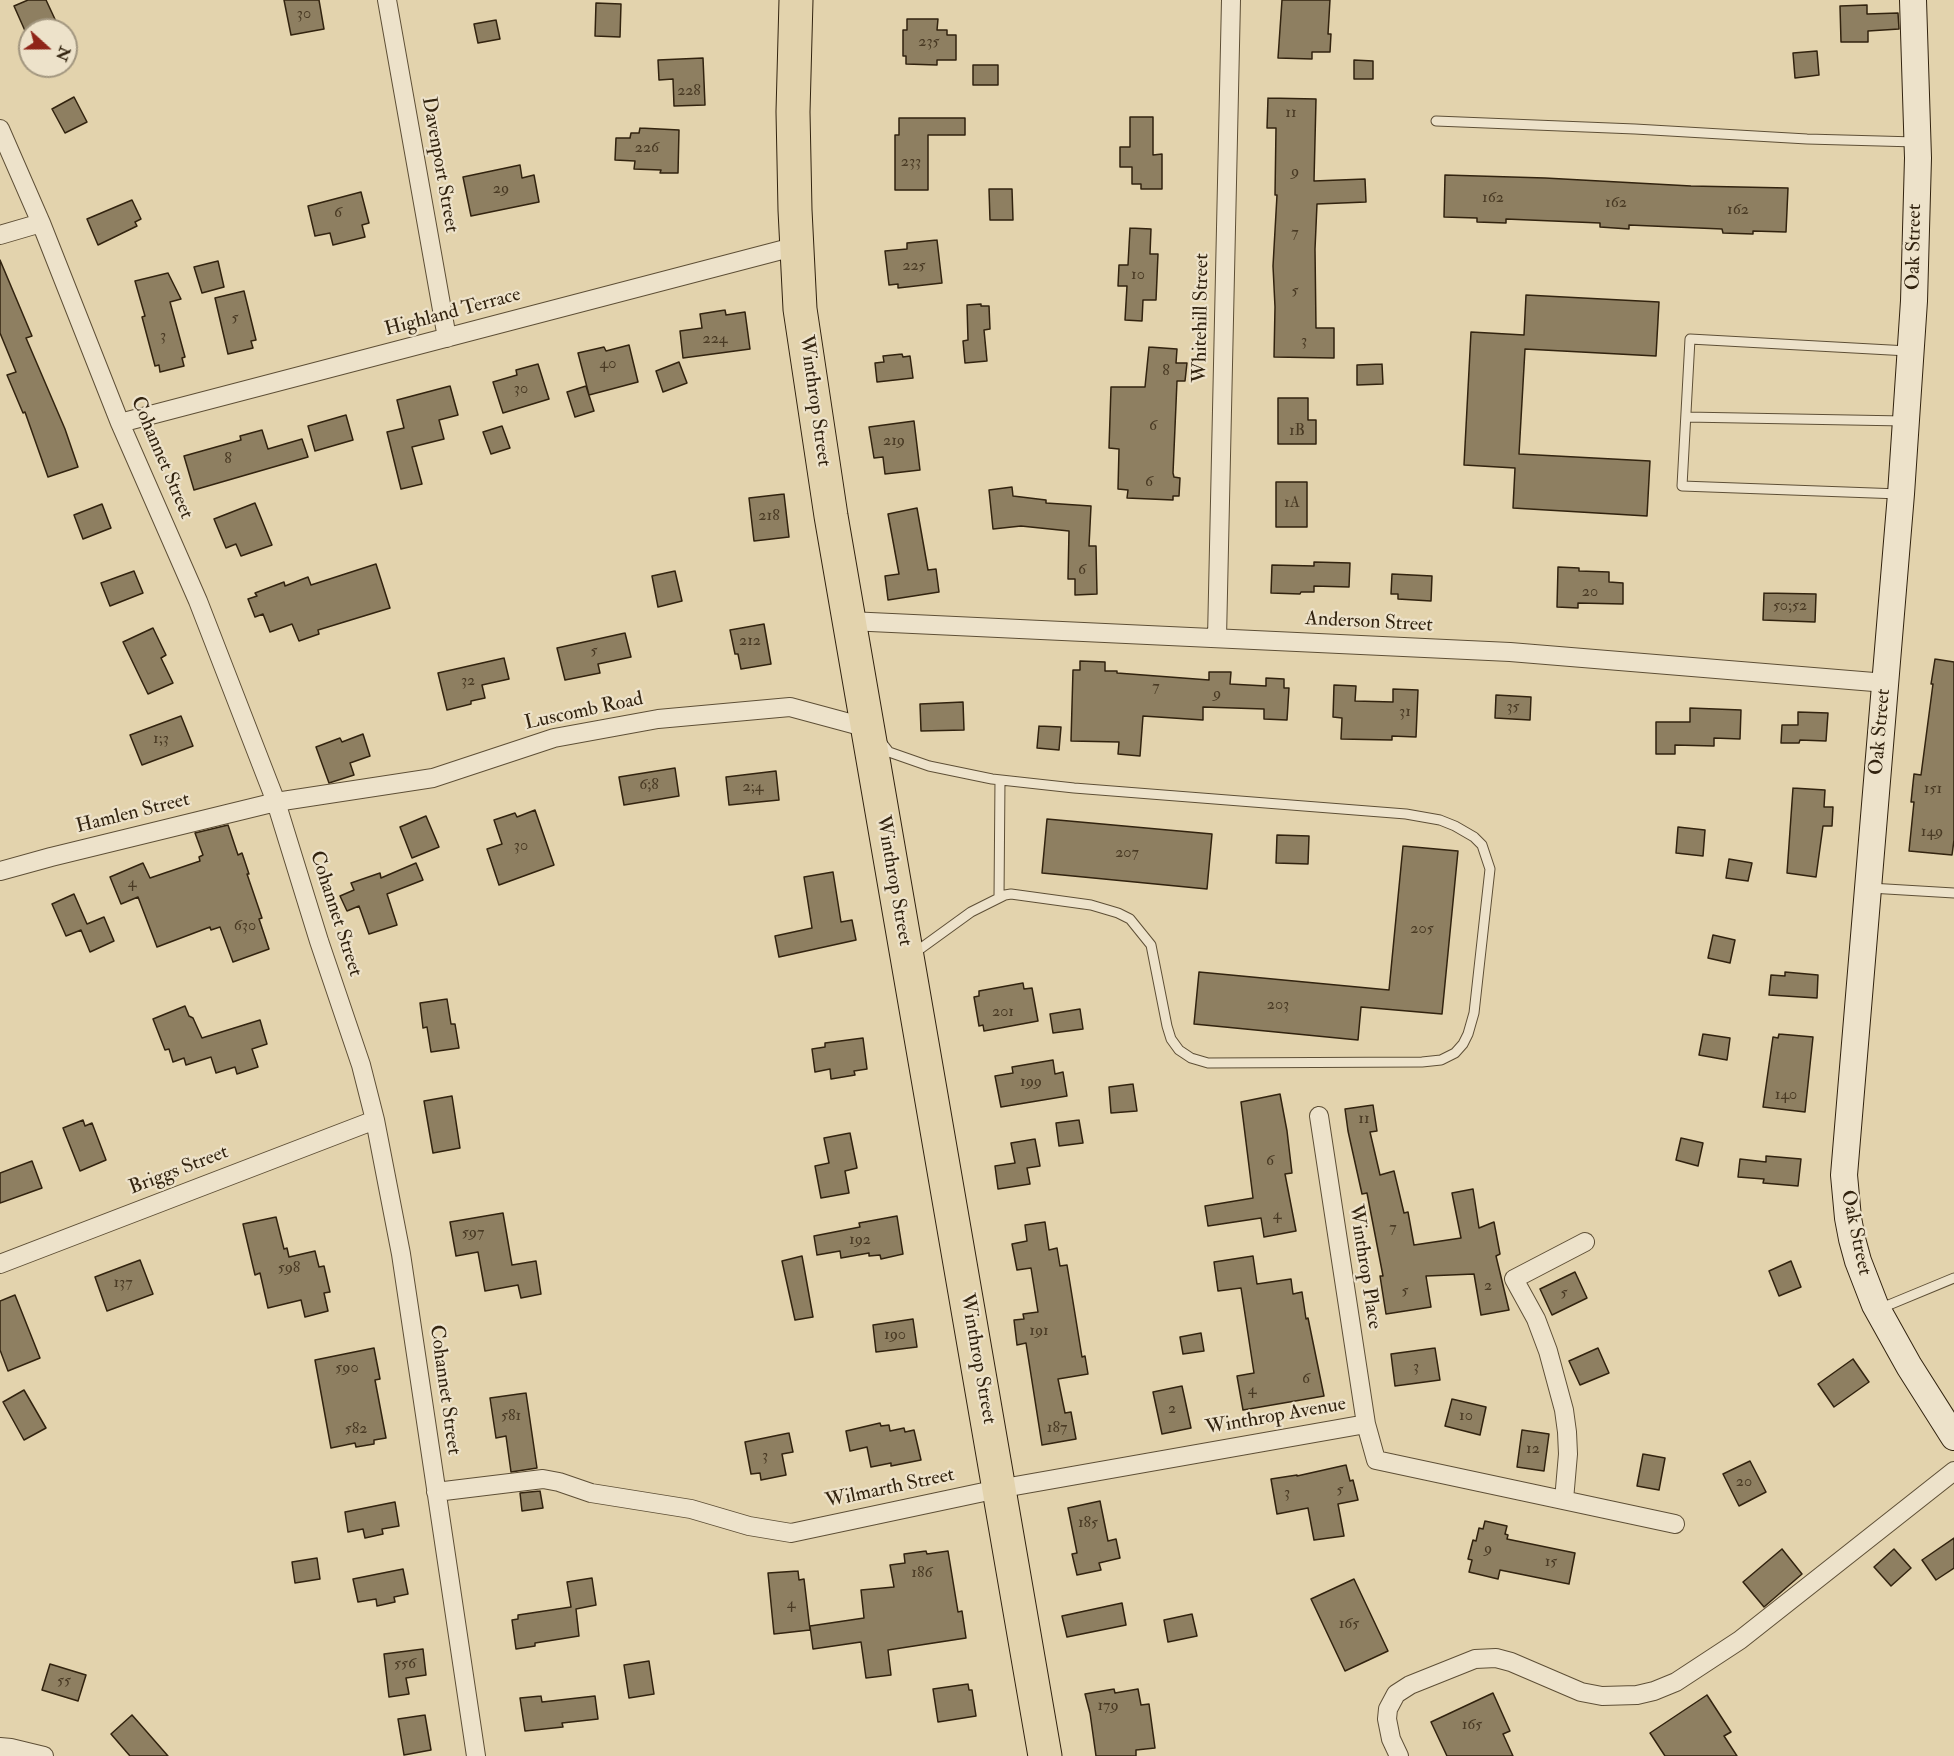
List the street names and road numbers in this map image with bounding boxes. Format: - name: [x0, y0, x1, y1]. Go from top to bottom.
- street label: Davenport Street: [415, 95, 463, 235]
- street label: Oak Street: [1902, 204, 1928, 290]
- street label: Whitehill Street: [1189, 253, 1215, 383]
- street label: Highland Terrace: [382, 283, 524, 343]
- street label: Winthrop Street: [793, 334, 835, 468]
- street label: Cohannet Street: [124, 393, 198, 523]
- street label: Anderson Street: [1305, 608, 1433, 638]
- street label: Luscomb Road: [523, 688, 645, 736]
- street label: Oak Street: [1865, 688, 1897, 776]
- street label: Hamlen Street: [74, 788, 192, 840]
- street label: Winthrop Street: [870, 814, 916, 948]
- street label: Cohannet Street: [303, 848, 367, 980]
- street label: Briggs Street: [126, 1141, 232, 1201]
- street label: Oak Street: [1834, 1188, 1876, 1278]
- street label: Winthrop Place: [1342, 1203, 1386, 1331]
- street label: Winthrop Street: [954, 1292, 1000, 1426]
- street label: Cohannet Street: [423, 1324, 465, 1456]
- street label: Winthrop Avenue: [1204, 1393, 1348, 1441]
- street label: Wilmarth Street: [823, 1464, 957, 1514]

